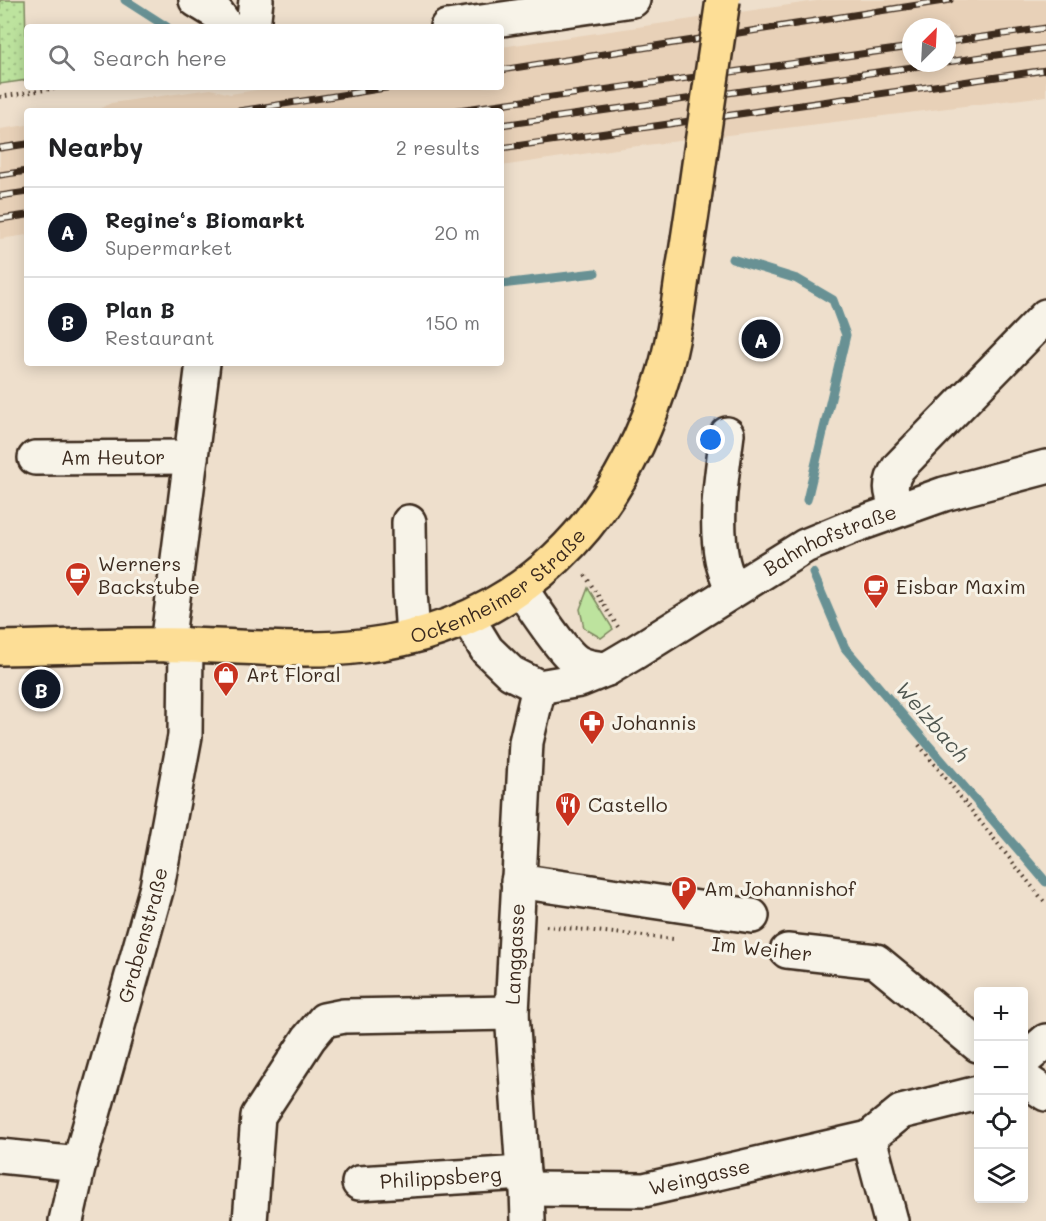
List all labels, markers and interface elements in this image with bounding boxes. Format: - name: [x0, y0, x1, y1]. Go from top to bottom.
- north arrow: [902, 18, 956, 72]
- search box: [24, 24, 504, 90]
- icon: search: [45, 41, 78, 74]
- text: Search here: [93, 43, 227, 72]
- text: Nearby: [48, 130, 143, 164]
- text: 2 results: [396, 134, 480, 160]
- text: Regine‘s Biomarkt: [105, 205, 305, 234]
- text: A: [61, 219, 74, 245]
- text: 20 m: [434, 219, 480, 245]
- text: Supermarket: [105, 234, 232, 260]
- text: Plan B: [105, 295, 175, 324]
- text: B: [61, 309, 74, 335]
- text: 150 m: [425, 309, 480, 335]
- pin: A: [742, 316, 780, 362]
- text: Restaurant: [105, 324, 215, 350]
- your location: [696, 425, 725, 454]
- street label: Am Heutor: [61, 443, 165, 470]
- street label: Bahnhofstraße: [758, 498, 900, 581]
- street label: Ockenheimer Straße: [407, 522, 591, 649]
- place label: Werners Backstube: [98, 550, 200, 599]
- cafe icon: Werners Backstube: [63, 560, 93, 598]
- cafe icon: Eisbar Maxim: [861, 572, 891, 610]
- place label: Eisbar Maxim: [896, 573, 1026, 599]
- shop icon: Art Floral: [211, 660, 241, 698]
- place label: Art Floral: [246, 661, 341, 687]
- pin: B: [22, 666, 60, 712]
- water label: Welzbach: [890, 675, 976, 767]
- pharmacy icon: Johannis: [577, 708, 607, 746]
- place label: Johannis: [612, 709, 697, 735]
- restaurant icon: Castello: [553, 790, 583, 828]
- place label: Castello: [588, 791, 668, 817]
- street label: Grabenstraße: [111, 865, 172, 1006]
- parking icon: Am Johannishof: [669, 874, 699, 912]
- place label: Am Johannishof: [704, 875, 857, 901]
- street label: Langgasse: [498, 902, 530, 1005]
- street label: Im Weiher: [711, 930, 814, 966]
- map controls: [974, 987, 1028, 1203]
- button: +: [974, 987, 1028, 1041]
- button: −: [974, 1041, 1028, 1095]
- button: locate: [974, 1095, 1028, 1149]
- button: layers: [974, 1149, 1028, 1203]
- street label: Weingasse: [646, 1152, 752, 1200]
- street label: Philippsberg: [379, 1160, 502, 1194]

